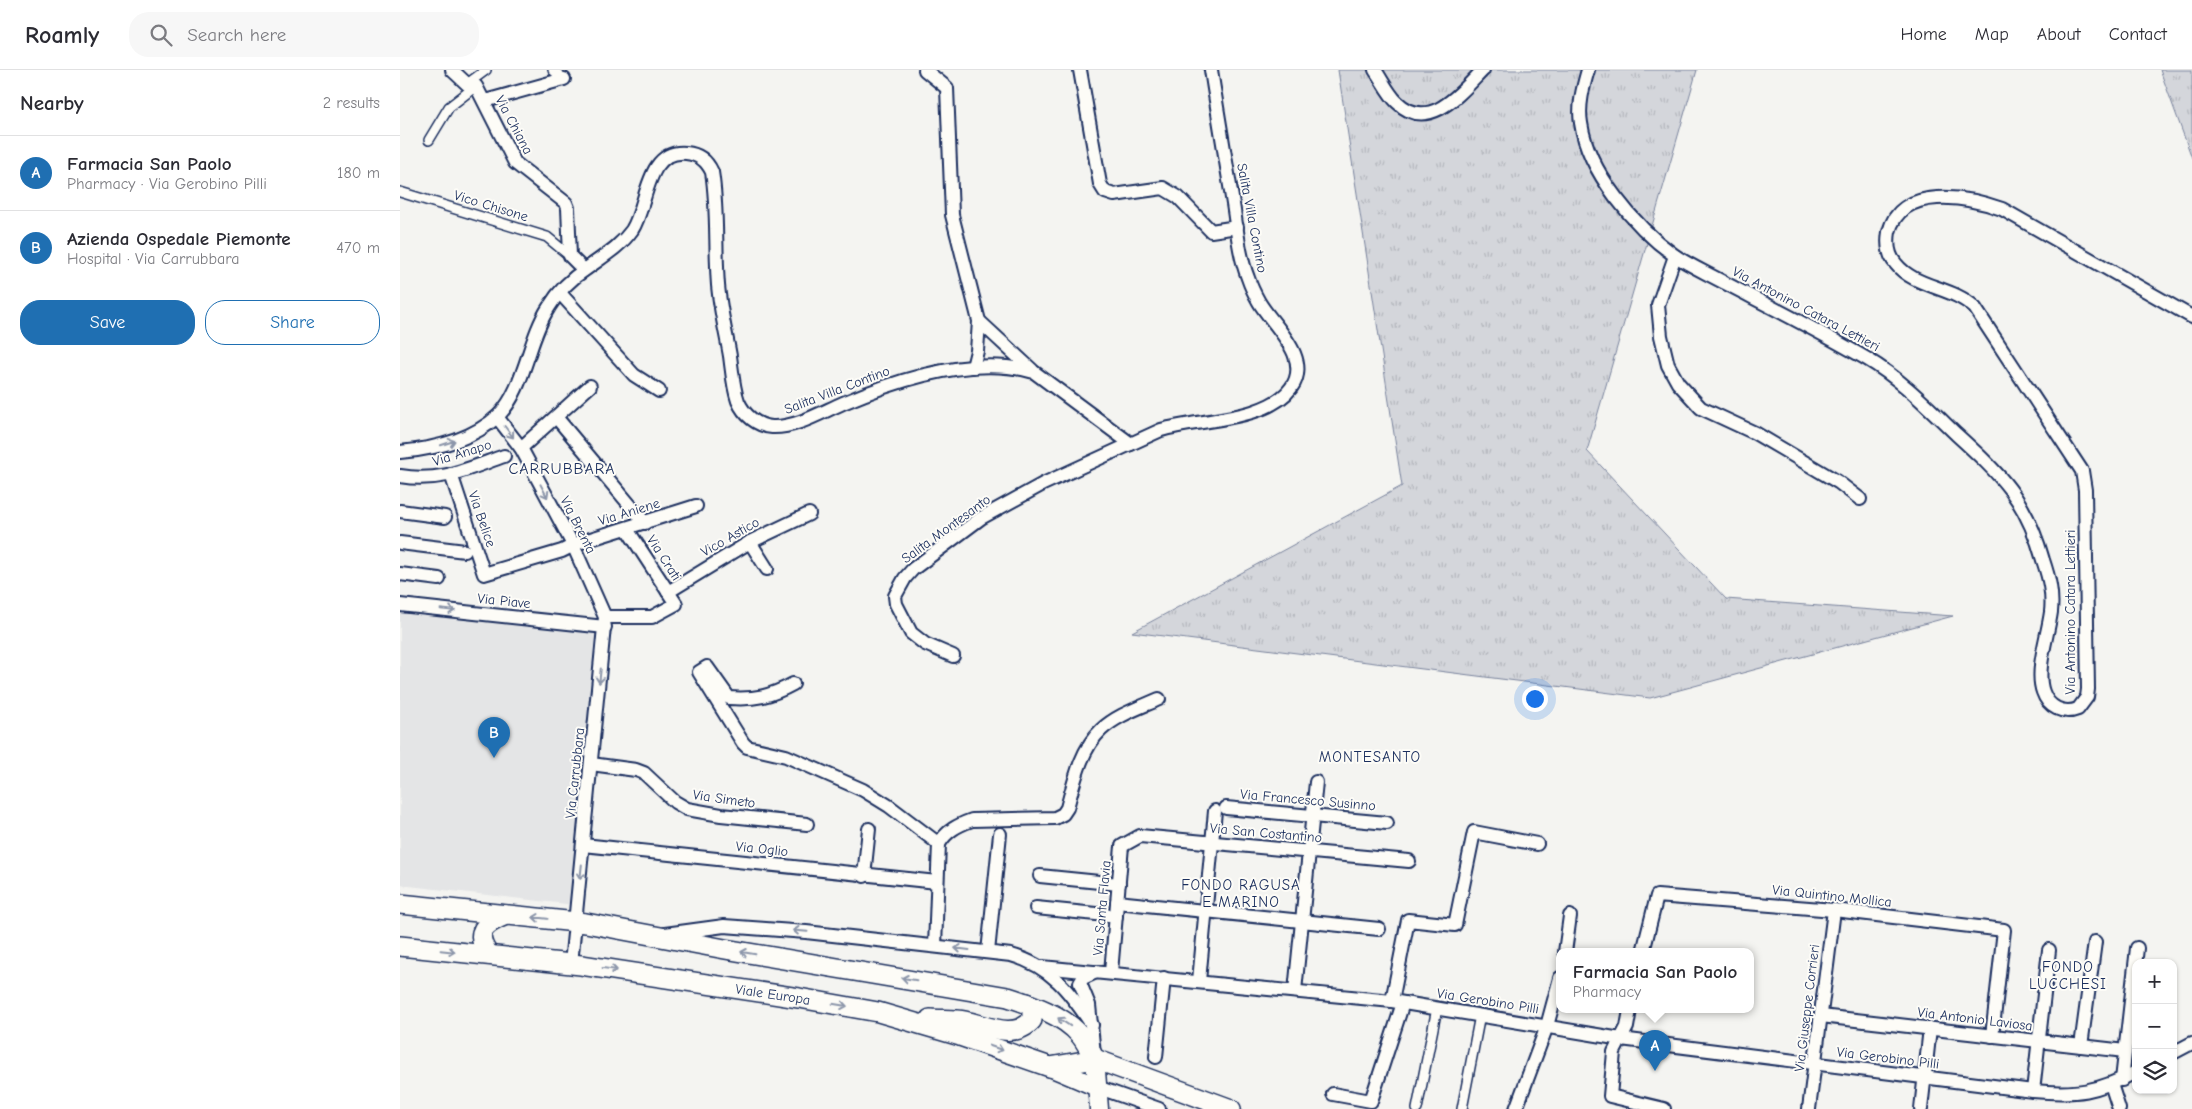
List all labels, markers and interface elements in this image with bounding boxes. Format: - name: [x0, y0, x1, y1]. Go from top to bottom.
- search box: [129, 12, 479, 57]
- text: Roamly: [25, 21, 99, 49]
- icon: search: [147, 21, 175, 49]
- text: Search here: [187, 24, 286, 46]
- text: Home: [1900, 24, 1947, 45]
- text: Map: [1975, 24, 2009, 45]
- text: About: [2037, 24, 2081, 45]
- text: Contact: [2109, 24, 2167, 45]
- text: Nearby: [20, 91, 84, 115]
- street label: Via Chiana: [491, 93, 537, 157]
- text: 2 results: [323, 94, 380, 112]
- text: Farmacia San Paolo: [67, 153, 231, 175]
- street label: Salita Villa Contino: [1233, 162, 1271, 274]
- text: A: [32, 164, 40, 182]
- text: 180 m: [337, 164, 380, 182]
- text: Pharmacy · Via Gerobino Pilli: [67, 175, 267, 193]
- street label: Vico Chisone: [452, 187, 530, 225]
- text: Azienda Ospedale Piemonte: [67, 228, 291, 250]
- text: B: [31, 239, 41, 257]
- text: 470 m: [336, 239, 380, 257]
- text: Hospital · Via Carrubbara: [67, 250, 240, 268]
- street label: Via Antonino Catara Lettieri: [1729, 263, 1883, 355]
- button: Save: [20, 300, 195, 345]
- button: Share: [205, 300, 380, 345]
- street label: Salita Villa Contino: [782, 362, 892, 418]
- one-way arrow: [503, 425, 514, 438]
- street label: Via Anapo: [431, 436, 493, 470]
- one-way arrow: [439, 437, 455, 447]
- district label: CARRUBBARA: [508, 460, 616, 478]
- one-way arrow: [539, 483, 549, 498]
- street label: Via Belice: [464, 489, 500, 549]
- street label: Salita Montesanto: [898, 491, 994, 567]
- street label: Via Brenta: [556, 493, 600, 557]
- street label: Via Aniene: [596, 495, 662, 529]
- street label: Vico Astico: [698, 513, 762, 561]
- street label: Via Antonino Catara Lettieri: [2062, 530, 2079, 694]
- street label: Via Crati: [643, 532, 685, 584]
- street label: Via Piave: [477, 590, 531, 612]
- one-way arrow: [440, 605, 456, 615]
- one-way arrow: [595, 667, 605, 683]
- your location: [1522, 686, 1548, 712]
- pin: B: [478, 717, 510, 758]
- street label: Via Carrubbara: [562, 727, 588, 819]
- district label: MONTESANTO: [1319, 748, 1421, 766]
- street label: Via Simeto: [692, 786, 756, 812]
- street label: Via Francesco Susinno: [1239, 786, 1377, 814]
- street label: Via San Costantino: [1209, 820, 1323, 846]
- street label: Via Oglio: [735, 838, 789, 860]
- street label: Via Santa Flavia: [1089, 860, 1115, 956]
- one-way arrow: [576, 864, 585, 880]
- district label: FONDO RAGUSA E MARINO: [1181, 876, 1301, 911]
- street label: Via Quintino Mollica: [1771, 881, 1893, 911]
- one-way arrow: [532, 913, 548, 923]
- one-way arrow: [792, 927, 808, 936]
- street label: Via Giuseppe Corrieri: [1791, 943, 1823, 1073]
- one-way arrow: [954, 944, 970, 954]
- one-way arrow: [440, 946, 456, 956]
- one-way arrow: [741, 947, 757, 957]
- popup: [1556, 948, 1754, 1013]
- district label: FONDO LUCCHESI: [2029, 958, 2107, 993]
- map controls: [2132, 959, 2177, 1094]
- button: +: [2132, 959, 2177, 1004]
- text: Farmacia San Paolo: [1573, 961, 1737, 983]
- one-way arrow: [602, 965, 618, 975]
- one-way arrow: [901, 973, 917, 983]
- street label: Viale Europa: [734, 980, 812, 1008]
- text: Pharmacy: [1573, 983, 1641, 1001]
- street label: Via Gerobino Pilli: [1436, 985, 1540, 1017]
- one-way arrow: [831, 1001, 847, 1010]
- street label: Via Antonio Laviosa: [1916, 1004, 2034, 1034]
- button: −: [2132, 1004, 2177, 1049]
- one-way arrow: [1057, 1017, 1071, 1027]
- pin: A: [1639, 1030, 1671, 1071]
- street label: Via Gerobino Pilli: [1836, 1043, 1940, 1073]
- one-way arrow: [988, 1044, 1003, 1053]
- button: layers: [2132, 1049, 2177, 1094]

